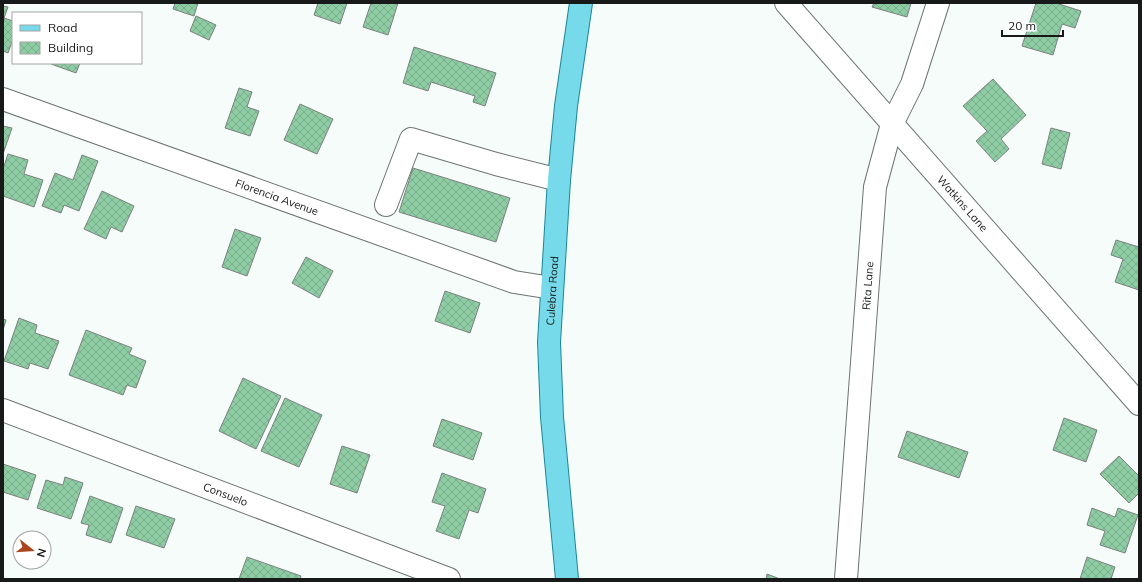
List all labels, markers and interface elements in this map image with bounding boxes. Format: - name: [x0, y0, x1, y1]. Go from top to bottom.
- legend: [12, 12, 142, 64]
- scale bar: [1002, 12, 1063, 38]
- text: 20 m: [1008, 18, 1036, 33]
- text: Road: [48, 20, 77, 35]
- text: Building: [48, 40, 93, 55]
- street label: Watkins Lane: [934, 172, 991, 234]
- street label: Florencia Avenue: [233, 176, 320, 218]
- street label: Culebra Road: [543, 256, 561, 326]
- street label: Rita Lane: [859, 261, 876, 311]
- street label: Consuelo: [201, 480, 250, 509]
- north arrow: [12, 530, 52, 570]
- text: N: [34, 547, 49, 559]

